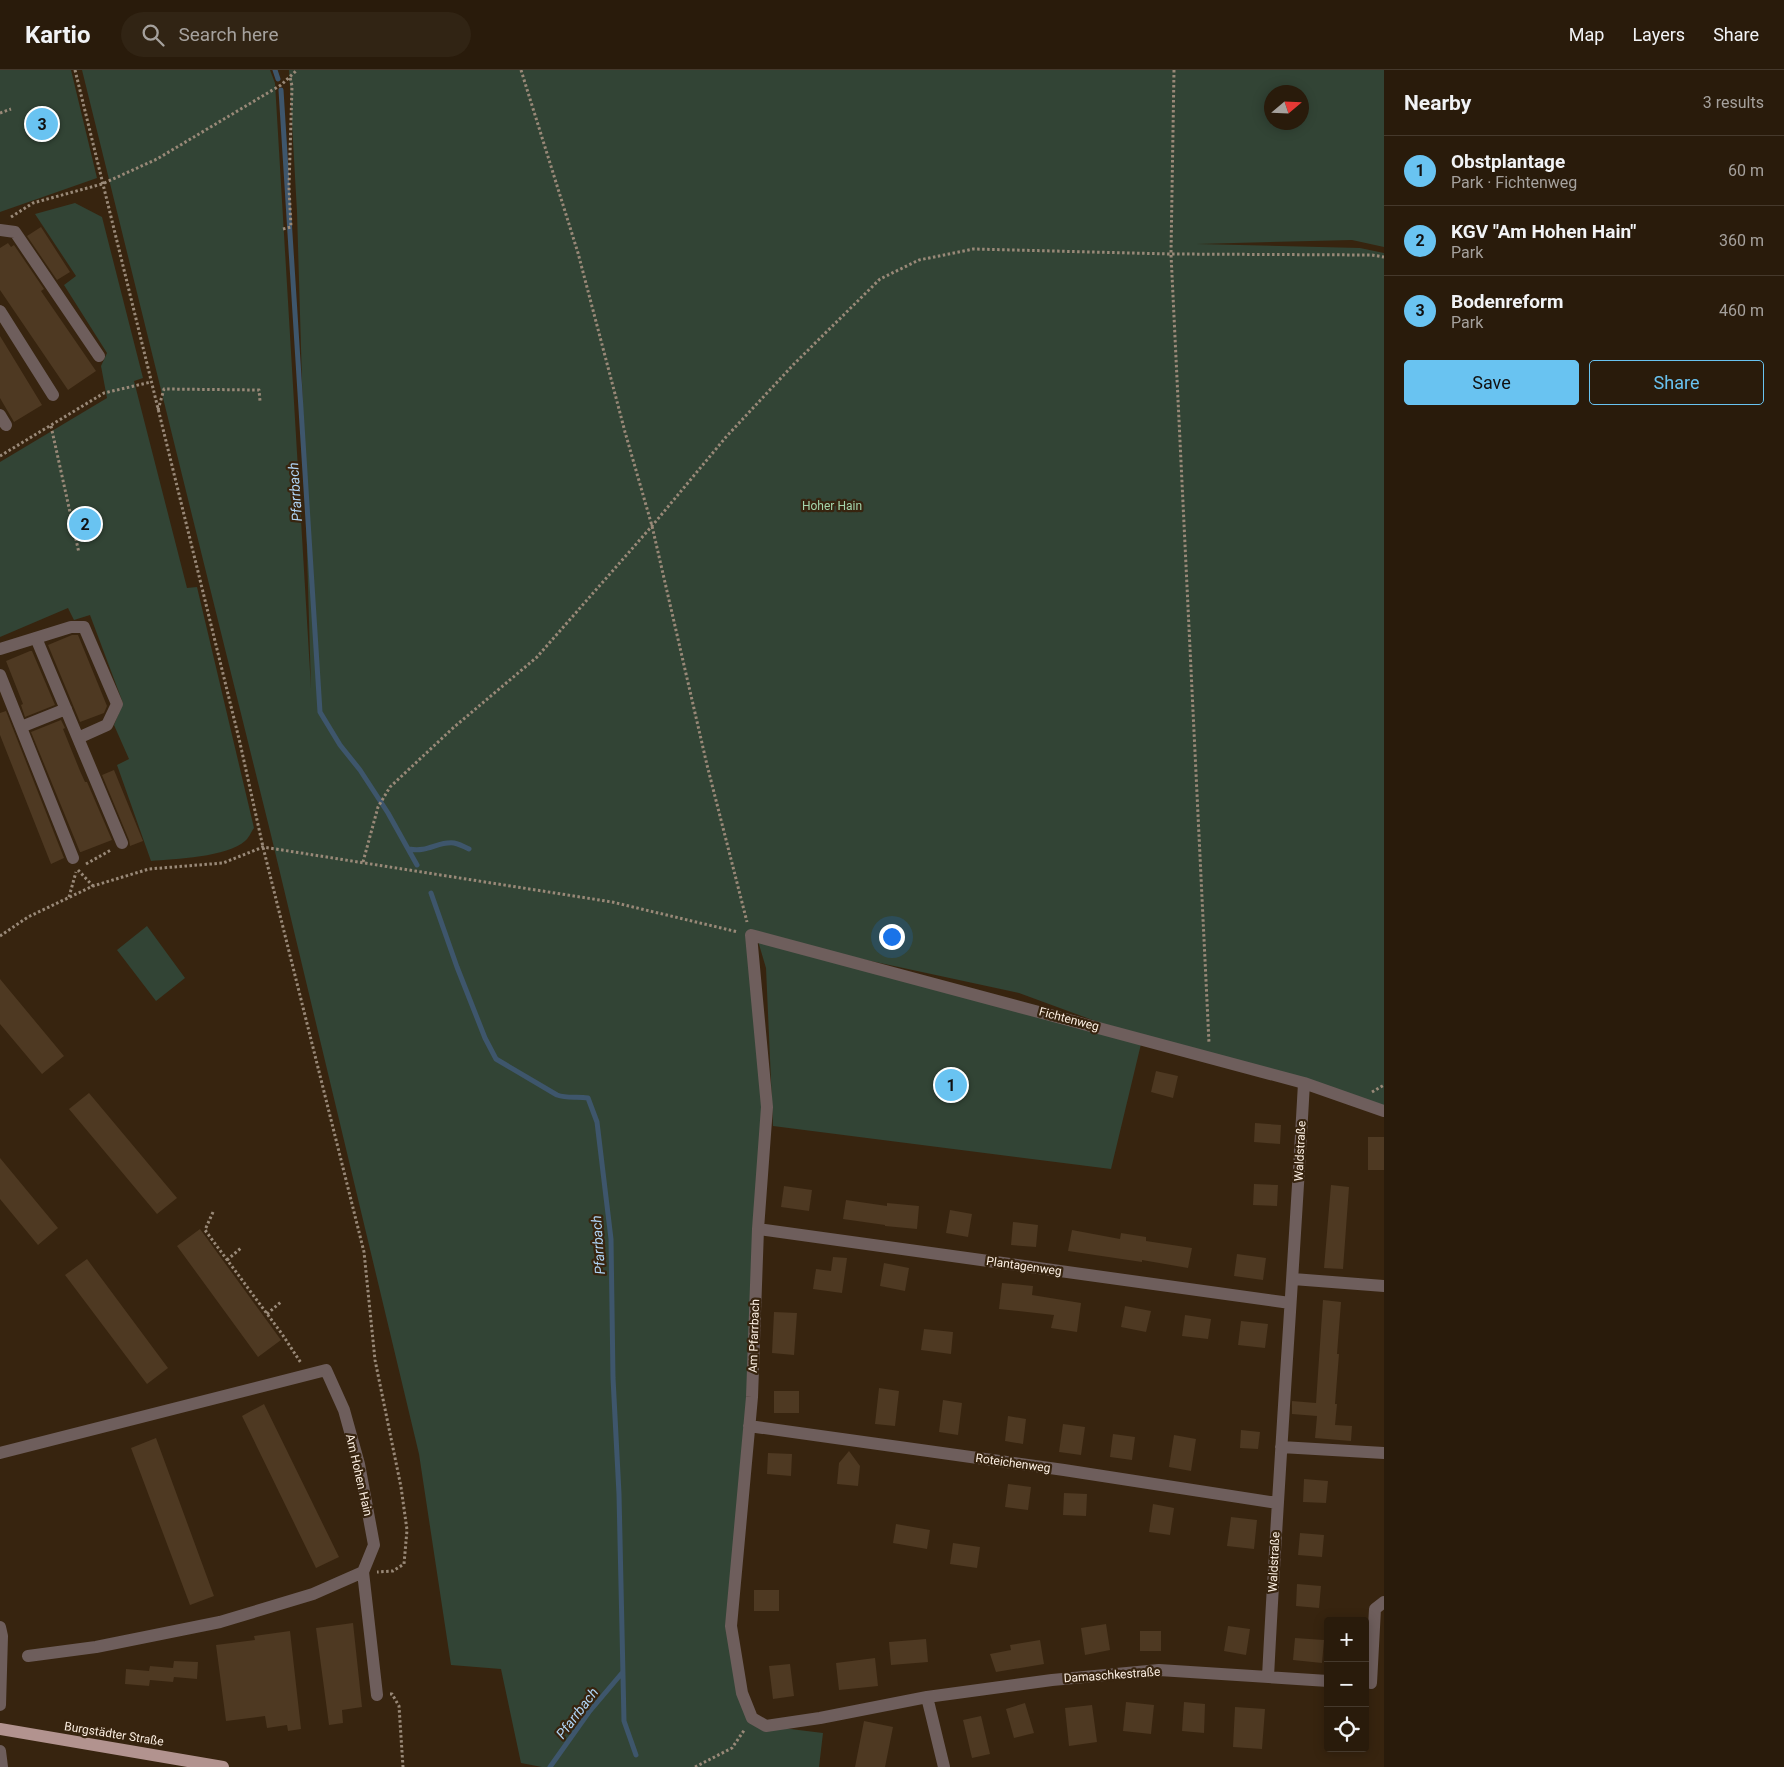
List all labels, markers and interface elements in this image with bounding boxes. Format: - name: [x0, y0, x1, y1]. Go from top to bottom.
- search box: [121, 12, 471, 57]
- text: Kartio: [25, 21, 91, 49]
- icon: search: [139, 21, 167, 49]
- text: Search here: [179, 23, 278, 46]
- text: Map: [1569, 24, 1604, 45]
- text: Layers: [1632, 24, 1685, 45]
- text: Share: [1713, 24, 1759, 45]
- north arrow: [1264, 85, 1309, 130]
- text: Nearby: [1404, 91, 1471, 115]
- text: 3 results: [1703, 93, 1764, 112]
- pin: 3: [26, 105, 58, 143]
- text: Obstplantage: [1451, 150, 1565, 173]
- text: 1: [1415, 161, 1425, 180]
- text: 60 m: [1728, 161, 1764, 180]
- text: Park · Fichtenweg: [1451, 173, 1577, 192]
- text: KGV "Am Hohen Hain": [1451, 220, 1636, 243]
- text: 2: [1415, 231, 1425, 250]
- text: 360 m: [1719, 231, 1764, 250]
- text: Park: [1451, 243, 1483, 262]
- text: Bodenreform: [1451, 290, 1563, 313]
- text: 3: [1415, 301, 1425, 320]
- text: 460 m: [1719, 301, 1764, 320]
- text: Park: [1451, 313, 1483, 332]
- button: Save: [1404, 360, 1579, 405]
- button: Share: [1589, 360, 1764, 405]
- water label: Pfarrbach: [285, 462, 305, 522]
- park label: Hoher Hain: [802, 499, 862, 513]
- pin: 2: [69, 505, 101, 543]
- your location: [879, 924, 905, 950]
- street label: Fichtenweg: [1037, 1004, 1101, 1034]
- pin: 1: [935, 1066, 967, 1104]
- street label: Waldstraße: [1291, 1120, 1309, 1182]
- water label: Pfarrbach: [588, 1215, 608, 1275]
- street label: Plantagenweg: [985, 1254, 1063, 1278]
- street label: Am Pfarrbach: [746, 1299, 762, 1373]
- street label: Am Hohen Hain: [343, 1433, 375, 1517]
- street label: Roteichenweg: [975, 1451, 1051, 1475]
- street label: Waldstraße: [1265, 1531, 1283, 1593]
- map controls: [1324, 1617, 1369, 1752]
- button: +: [1324, 1617, 1369, 1662]
- button: −: [1324, 1662, 1369, 1707]
- street label: Damaschkestraße: [1063, 1665, 1161, 1685]
- water label: Pfarrbach: [553, 1684, 601, 1742]
- button: locate: [1324, 1707, 1369, 1752]
- street label: Burgstädter Straße: [63, 1719, 165, 1749]

